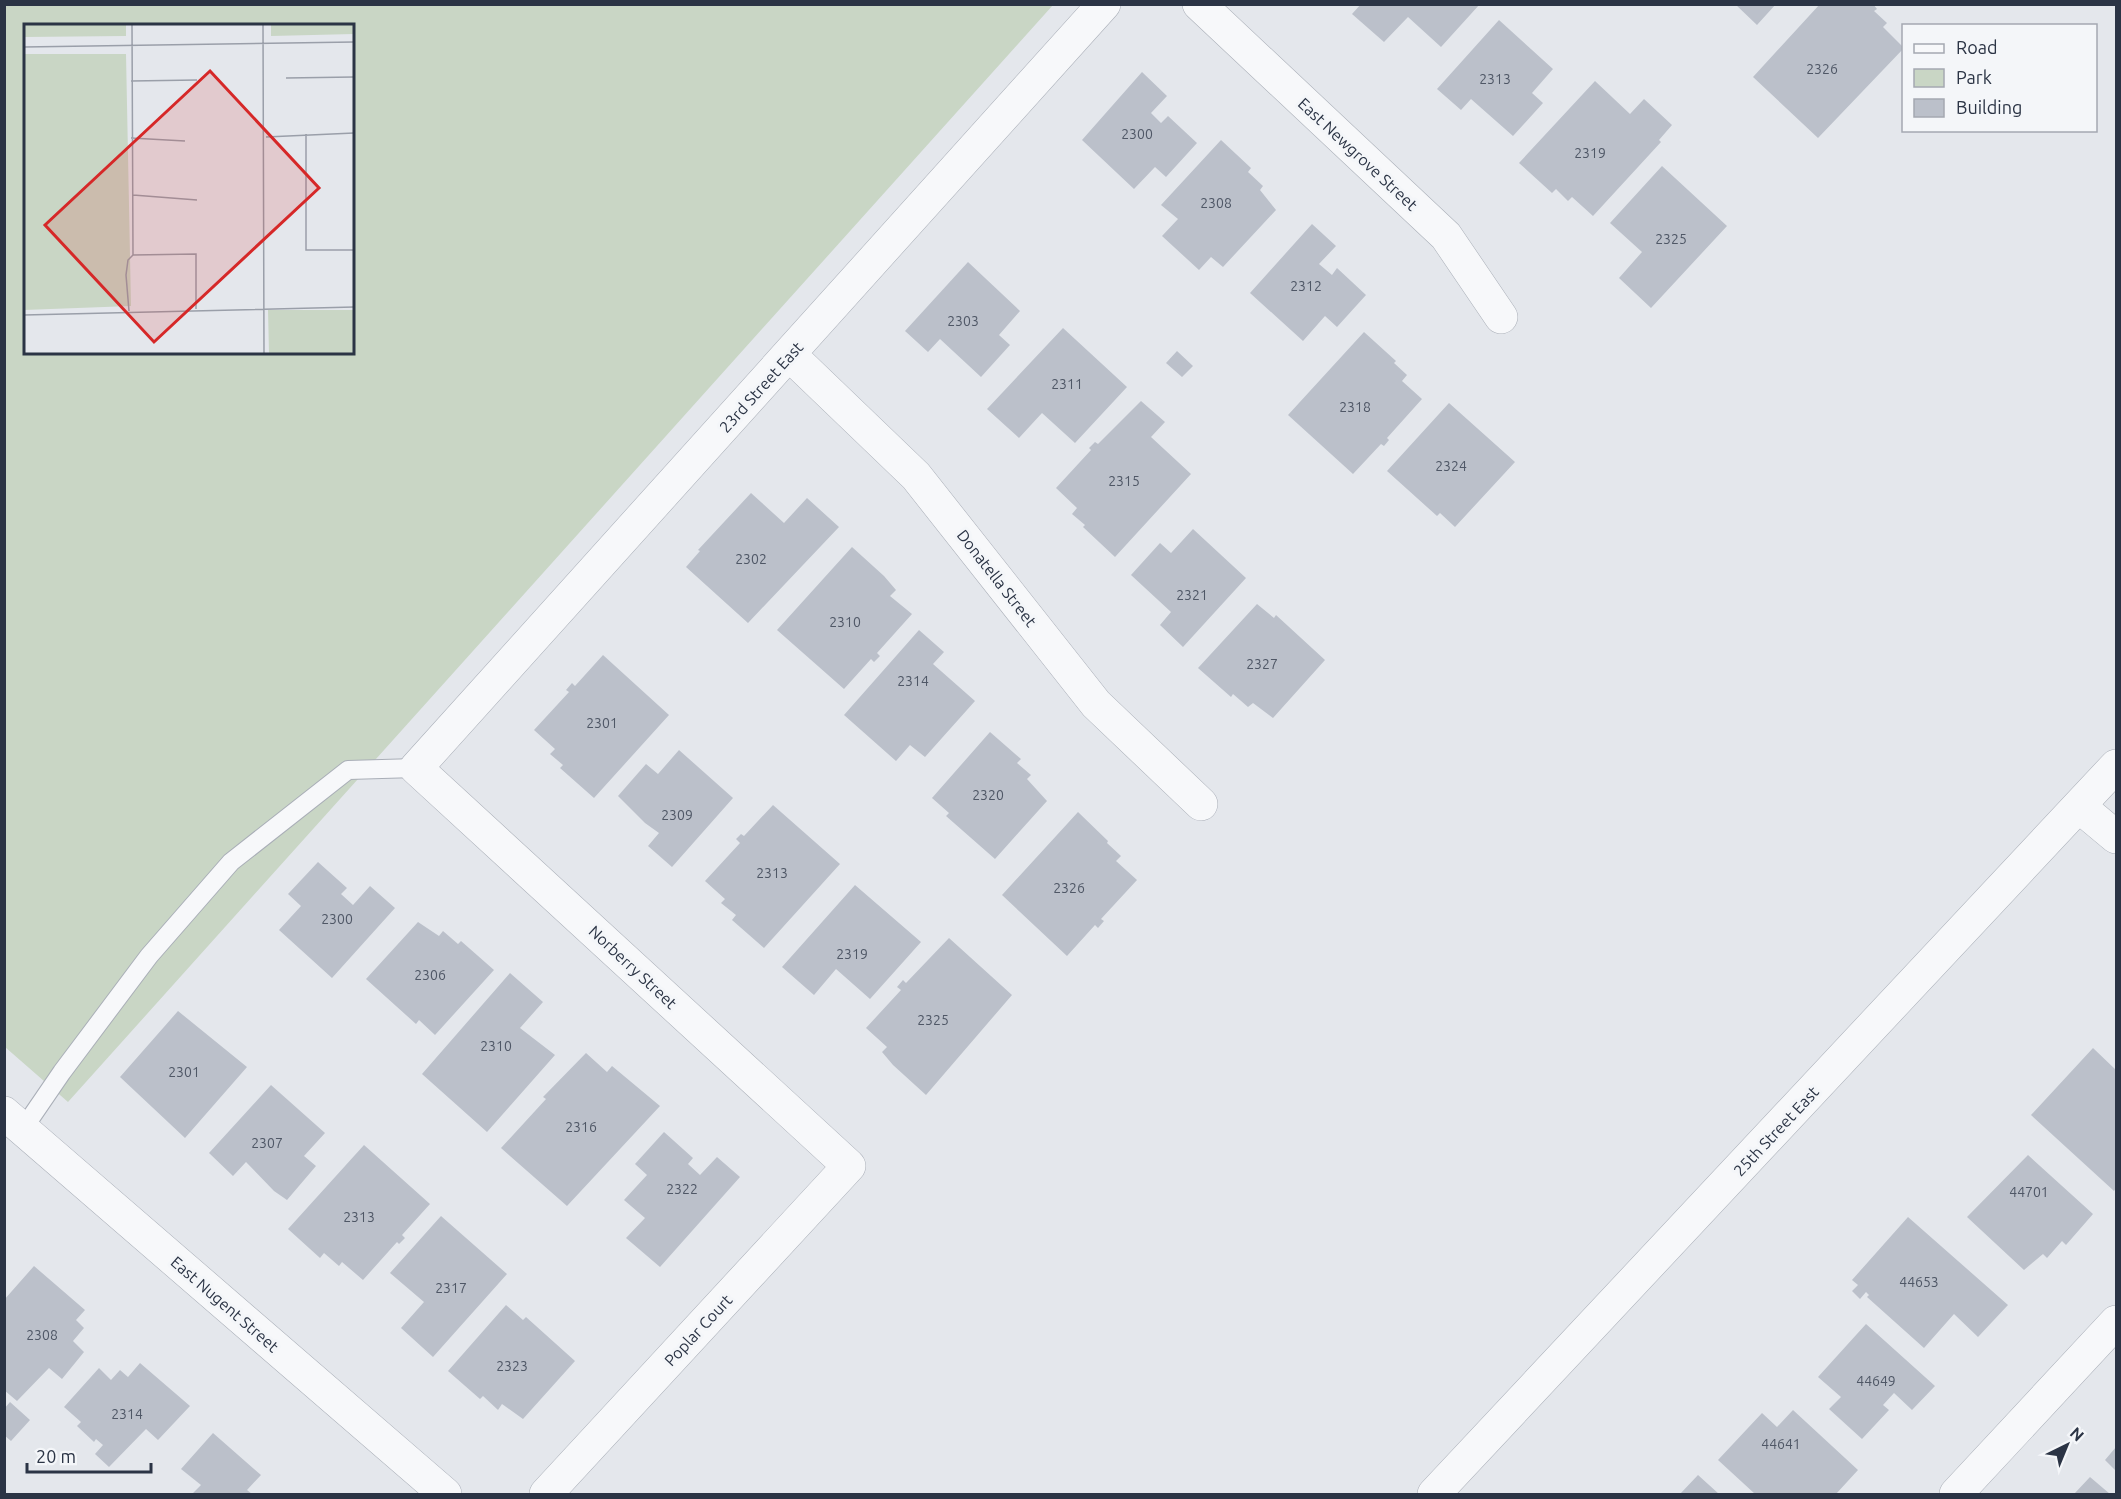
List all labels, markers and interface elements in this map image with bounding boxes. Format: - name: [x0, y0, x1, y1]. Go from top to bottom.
- inset map: [24, 24, 354, 354]
- legend: [1902, 24, 2097, 132]
- text: Road: [1956, 37, 1998, 57]
- house number: 2326: [1806, 61, 1838, 77]
- text: Park: [1956, 67, 1992, 87]
- house number: 2313: [1479, 71, 1511, 87]
- street label: East Newgrove Street: [1295, 94, 1422, 214]
- text: Building: [1956, 97, 2022, 117]
- house number: 2300: [1121, 126, 1153, 142]
- house number: 2319: [1574, 145, 1606, 161]
- house number: 2308: [1200, 195, 1232, 211]
- house number: 2325: [1655, 231, 1687, 247]
- house number: 2312: [1290, 278, 1322, 294]
- house number: 2303: [947, 313, 979, 329]
- street label: 23rd Street East: [716, 337, 807, 436]
- house number: 2311: [1051, 376, 1083, 392]
- house number: 2318: [1339, 399, 1371, 415]
- house number: 2324: [1435, 458, 1467, 474]
- house number: 2315: [1108, 473, 1140, 489]
- street label: Donatella Street: [954, 526, 1041, 631]
- house number: 2302: [735, 551, 767, 567]
- house number: 2321: [1176, 587, 1208, 603]
- house number: 2310: [829, 614, 861, 630]
- house number: 2327: [1246, 656, 1278, 672]
- house number: 2314: [897, 673, 929, 689]
- house number: 2301: [586, 715, 618, 731]
- house number: 2320: [972, 787, 1004, 803]
- house number: 2309: [661, 807, 693, 823]
- house number: 2313: [756, 865, 788, 881]
- house number: 2326: [1053, 880, 1085, 896]
- house number: 2300: [321, 911, 353, 927]
- street label: Norberry Street: [585, 922, 681, 1013]
- house number: 2319: [836, 946, 868, 962]
- house number: 2306: [414, 967, 446, 983]
- house number: 2325: [917, 1012, 949, 1028]
- house number: 2310: [480, 1038, 512, 1054]
- house number: 2301: [168, 1064, 200, 1080]
- street label: 25th Street East: [1730, 1082, 1823, 1180]
- house number: 2316: [565, 1119, 597, 1135]
- house number: 2307: [251, 1135, 283, 1151]
- house number: 2322: [666, 1181, 698, 1197]
- house number: 44701: [2009, 1184, 2049, 1200]
- house number: 2313: [343, 1209, 375, 1225]
- street label: East Nugent Street: [168, 1252, 283, 1356]
- house number: 44653: [1899, 1274, 1939, 1290]
- house number: 2317: [435, 1280, 467, 1296]
- street label: Poplar Court: [660, 1290, 736, 1369]
- house number: 2308: [26, 1327, 58, 1343]
- house number: 2323: [496, 1358, 528, 1374]
- house number: 44649: [1856, 1373, 1896, 1389]
- house number: 2314: [111, 1406, 143, 1422]
- north arrow: [2037, 1415, 2097, 1475]
- text: N: [2067, 1423, 2088, 1445]
- scale bar: [27, 1436, 152, 1474]
- house number: 44641: [1761, 1436, 1801, 1452]
- text: 20 m: [36, 1446, 76, 1466]

